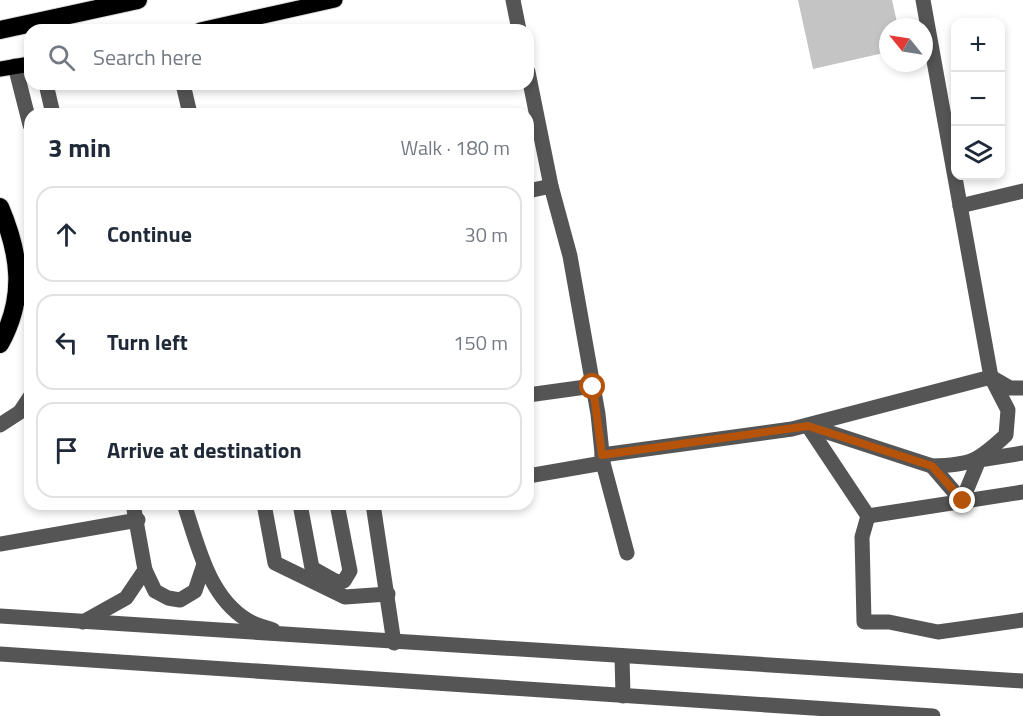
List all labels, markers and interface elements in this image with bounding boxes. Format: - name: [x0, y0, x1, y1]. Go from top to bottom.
- north arrow: [879, 18, 933, 72]
- map controls: [951, 18, 1005, 180]
- button: +: [951, 18, 1005, 72]
- search box: [24, 24, 534, 90]
- text: Search here: [93, 40, 202, 74]
- icon: search: [45, 41, 78, 74]
- button: −: [951, 72, 1005, 126]
- button: layers: [951, 126, 1005, 180]
- text: 3 min: [48, 128, 111, 167]
- text: Walk · 180 m: [401, 132, 510, 163]
- text: Continue: [107, 217, 192, 251]
- icon: ahead: [50, 218, 83, 251]
- text: 30 m: [464, 219, 508, 250]
- text: Turn left: [107, 325, 188, 359]
- icon: left: [50, 326, 83, 359]
- text: 150 m: [453, 327, 508, 358]
- route start: [579, 373, 605, 399]
- text: Arrive at destination: [107, 433, 302, 467]
- icon: arrive: [50, 434, 83, 467]
- route end: [949, 487, 975, 513]

